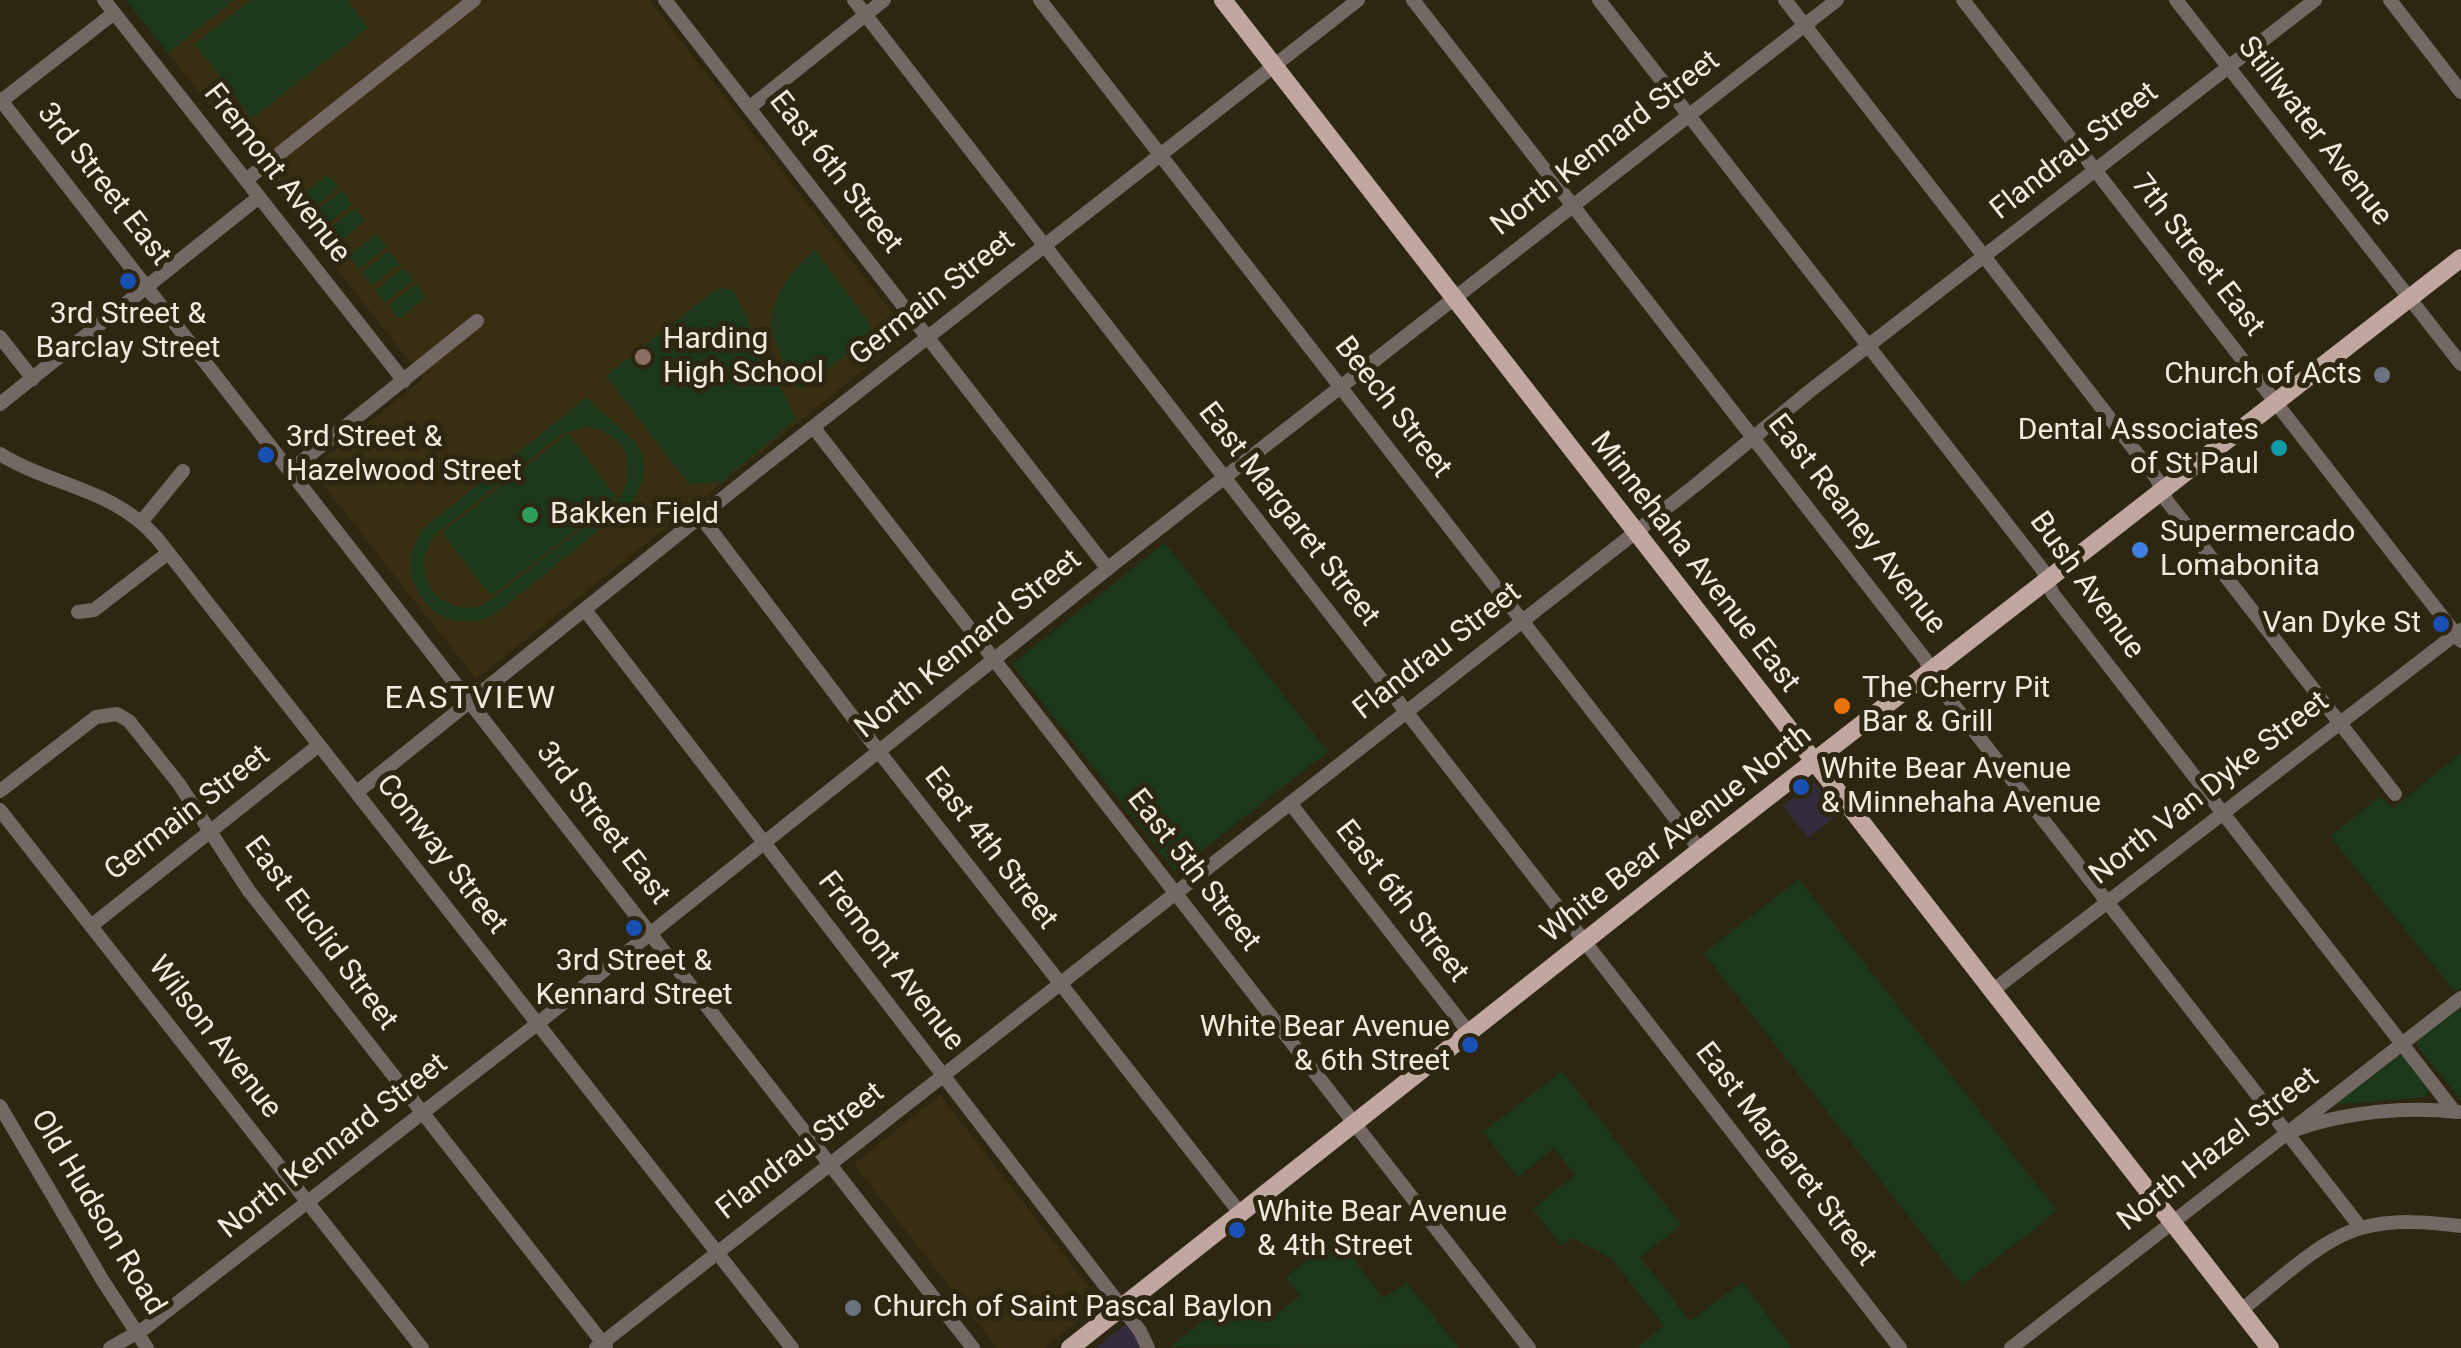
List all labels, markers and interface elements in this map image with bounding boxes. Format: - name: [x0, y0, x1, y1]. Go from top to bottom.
- street label: Stillwater Avenue: [2229, 30, 2399, 234]
- street label: North Kennard Street: [1484, 44, 1728, 244]
- street label: Flandrau Street: [1984, 75, 2166, 229]
- street label: Fremont Avenue: [195, 77, 357, 271]
- street label: East 6th Street: [761, 85, 909, 261]
- street label: 3rd Street East: [28, 97, 178, 273]
- street label: 7th Street East: [2123, 168, 2271, 344]
- street label: Germain Street: [843, 223, 1023, 375]
- marker: 3rd Street & Barclay Street: [117, 270, 139, 292]
- place label: 3rd Street & Barclay Street: [36, 297, 220, 368]
- place label: Harding High School: [663, 322, 824, 392]
- street label: Beech Street: [1326, 330, 1458, 486]
- marker: Harding High School: [632, 346, 654, 368]
- place label: Church of Acts: [2164, 357, 2362, 393]
- marker: Church of Acts: [2371, 364, 2393, 386]
- street label: East Margaret Street: [1190, 396, 1386, 634]
- street label: East Reaney Avenue: [1759, 408, 1953, 642]
- place label: Dental Associates of St Paul: [2018, 413, 2259, 484]
- place label: 3rd Street & Hazelwood Street: [286, 420, 522, 490]
- street label: Minnehaha Avenue East: [1581, 426, 1807, 700]
- marker: Dental Associates of St Paul: [2268, 437, 2290, 459]
- marker: 3rd Street & Hazelwood Street: [255, 444, 277, 466]
- place label: Bakken Field: [550, 497, 719, 533]
- marker: Bakken Field: [519, 504, 541, 526]
- street label: Bush Avenue: [2021, 506, 2151, 666]
- place label: Supermercado Lomabonita: [2160, 515, 2355, 586]
- marker: Supermercado Lomabonita: [2129, 539, 2151, 561]
- street label: North Kennard Street: [849, 543, 1089, 747]
- street label: Flandrau Street: [1347, 575, 1529, 729]
- place label: Van Dyke St: [2262, 606, 2421, 642]
- marker: Van Dyke St: [2430, 613, 2452, 635]
- place label: The Cherry Pit Bar & Grill: [1862, 671, 2050, 742]
- district label: EASTVIEW: [384, 681, 558, 719]
- street label: North Van Dyke Street: [2083, 685, 2337, 893]
- marker: The Cherry Pit Bar & Grill: [1831, 695, 1853, 717]
- street label: White Bear Avenue North: [1535, 718, 1819, 952]
- street label: 3rd Street East: [527, 736, 677, 912]
- street label: Germain Street: [98, 738, 278, 890]
- place label: White Bear Avenue & Minnehaha Avenue: [1821, 752, 2101, 822]
- street label: East 4th Street: [916, 761, 1064, 937]
- street label: Conway Street: [368, 768, 514, 942]
- marker: White Bear Avenue & Minnehaha Avenue: [1790, 776, 1812, 798]
- street label: East 5th Street: [1119, 783, 1267, 959]
- street label: East 6th Street: [1327, 814, 1475, 990]
- street label: East Euclid Street: [235, 830, 405, 1038]
- street label: Fremont Avenue: [809, 865, 971, 1059]
- marker: 3rd Street & Kennard Street: [623, 917, 645, 939]
- place label: 3rd Street & Kennard Street: [535, 944, 733, 1014]
- street label: Wilson Avenue: [140, 950, 288, 1126]
- place label: White Bear Avenue & 6th Street: [1200, 1010, 1450, 1080]
- marker: White Bear Avenue & 6th Street: [1459, 1034, 1481, 1056]
- street label: East Margaret Street: [1687, 1036, 1883, 1274]
- street label: North Kennard Street: [212, 1047, 456, 1247]
- street label: North Hazel Street: [2111, 1060, 2327, 1240]
- street label: Flandrau Street: [710, 1075, 892, 1229]
- street label: Old Hudson Road: [22, 1104, 172, 1322]
- place label: White Bear Avenue & 4th Street: [1257, 1195, 1507, 1266]
- marker: White Bear Avenue & 4th Street: [1226, 1219, 1248, 1241]
- place label: Church of Saint Pascal Baylon: [873, 1290, 1273, 1326]
- marker: Church of Saint Pascal Baylon: [842, 1297, 864, 1319]

